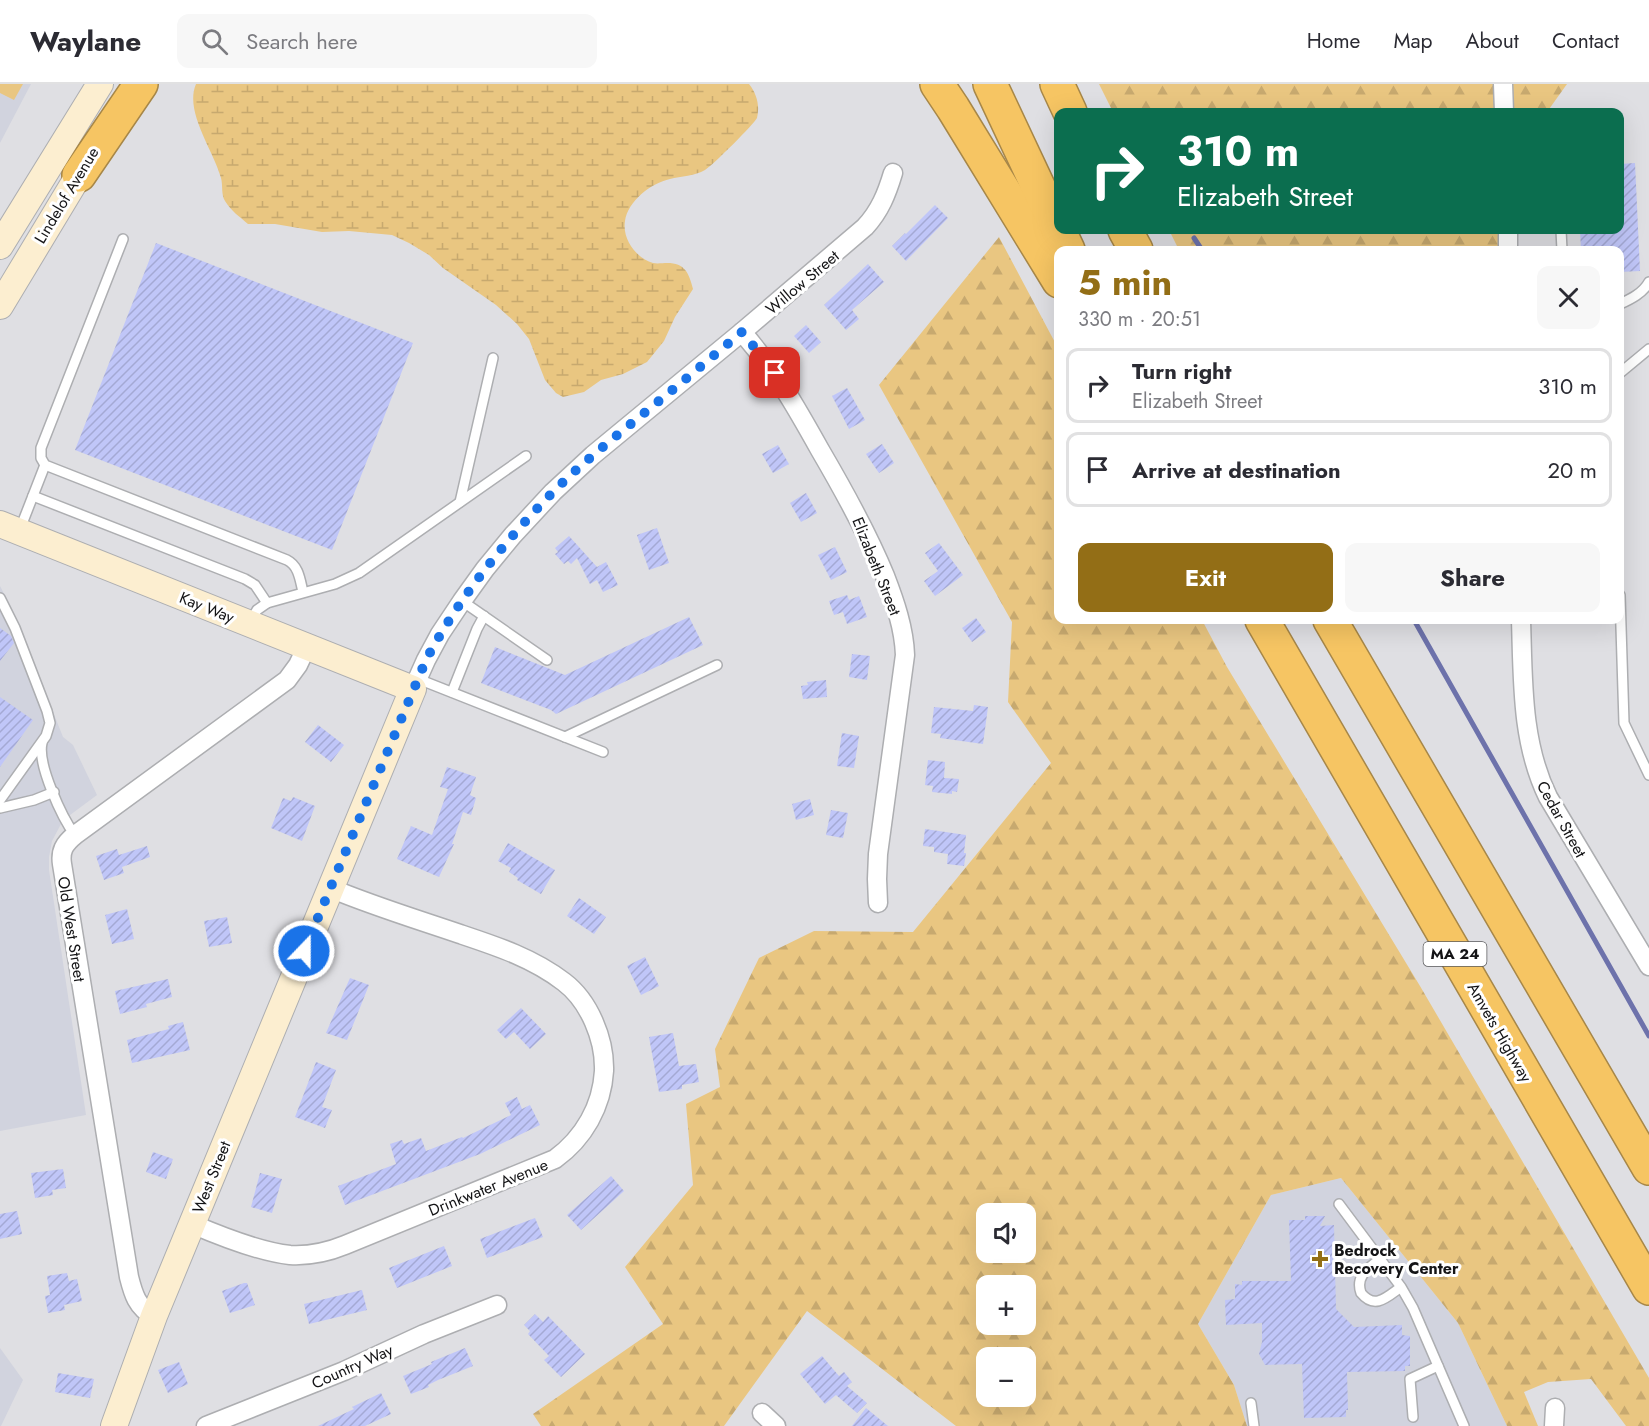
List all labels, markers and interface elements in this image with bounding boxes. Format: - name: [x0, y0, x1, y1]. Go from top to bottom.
- search box: [177, 14, 597, 68]
- text: Waylane: [30, 21, 141, 62]
- icon: search: [198, 25, 231, 58]
- text: Search here: [246, 25, 358, 57]
- text: Home: [1307, 26, 1360, 56]
- text: Map: [1393, 26, 1433, 56]
- text: About: [1466, 26, 1519, 56]
- text: Contact: [1552, 26, 1619, 56]
- text: 310 m: [1177, 121, 1299, 182]
- icon: right: [1078, 132, 1156, 210]
- street label: Lindelof Avenue: [29, 143, 104, 248]
- text: Elizabeth Street: [1177, 177, 1353, 216]
- street label: Willow Street: [761, 245, 844, 320]
- text: 5 min: [1078, 256, 1172, 308]
- button: close: [1537, 266, 1600, 329]
- text: 330 m · 20:51: [1078, 305, 1201, 334]
- pin: [749, 347, 800, 398]
- text: Turn right: [1132, 355, 1232, 387]
- icon: arrive: [758, 356, 791, 389]
- icon: right: [1081, 369, 1114, 402]
- text: 310 m: [1538, 370, 1597, 402]
- text: Elizabeth Street: [1132, 387, 1262, 416]
- icon: arrive: [1081, 453, 1114, 486]
- text: Arrive at destination: [1132, 454, 1341, 486]
- text: 20 m: [1548, 454, 1597, 486]
- street label: Elizabeth Street: [846, 514, 907, 619]
- button: Exit: [1078, 543, 1333, 612]
- button: Share: [1345, 543, 1600, 612]
- street label: Kay Way: [176, 586, 239, 629]
- street label: Cedar Street: [1531, 777, 1592, 862]
- street label: Old West Street: [52, 875, 91, 984]
- position arrow: [272, 919, 336, 983]
- road number: MA 24: [1424, 942, 1486, 966]
- street label: Amvets Highway: [1462, 978, 1538, 1087]
- street label: West Street: [187, 1137, 236, 1217]
- street label: Drinkwater Avenue: [425, 1153, 551, 1222]
- map controls: [976, 1203, 1036, 1407]
- button: sound: [976, 1203, 1036, 1263]
- place label: Bedrock Recovery Center: [1334, 1239, 1459, 1280]
- marker: Bedrock Recovery Center: [1311, 1250, 1329, 1268]
- button: +: [976, 1275, 1036, 1335]
- street label: Country Way: [308, 1338, 398, 1395]
- button: −: [976, 1347, 1036, 1407]

